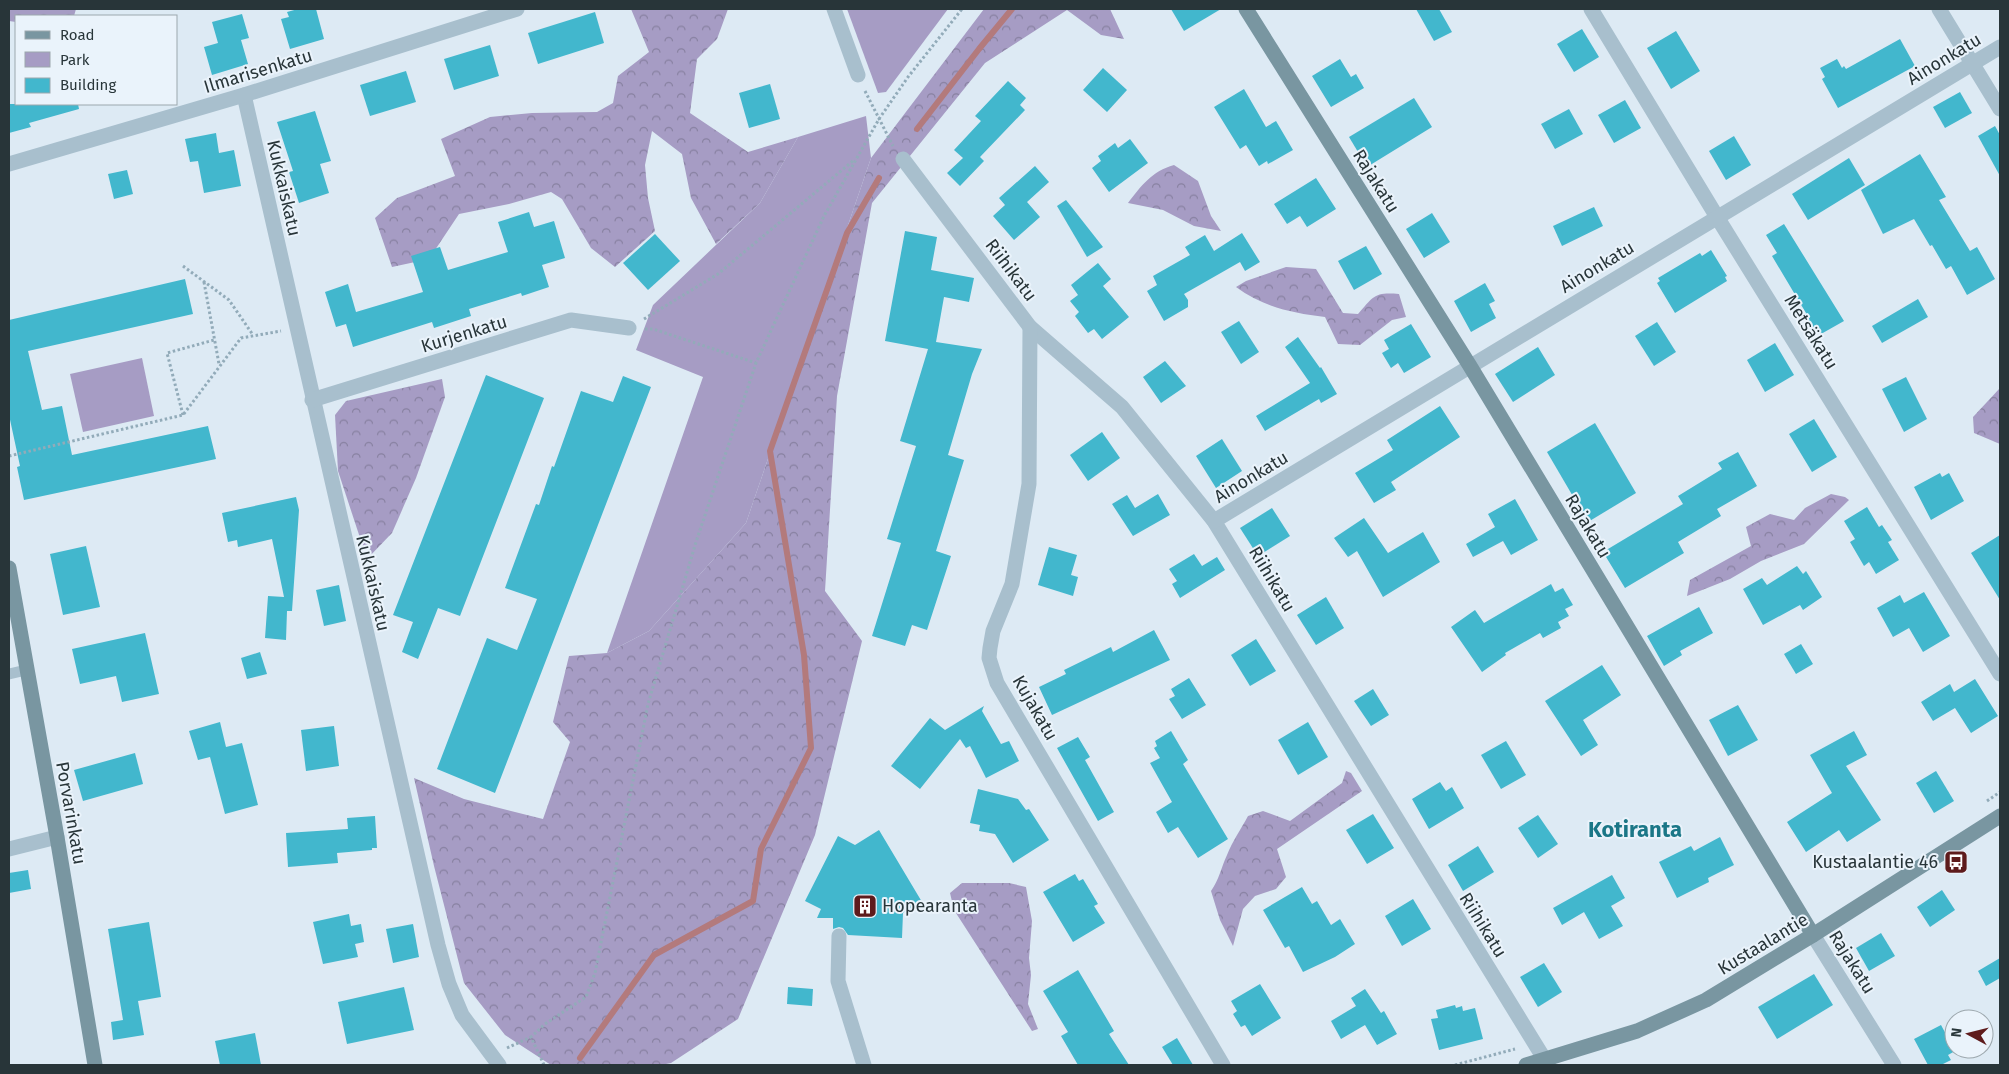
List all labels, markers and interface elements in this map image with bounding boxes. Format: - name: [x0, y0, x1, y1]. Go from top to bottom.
- legend: [15, 15, 178, 105]
- text: Road: [60, 26, 95, 44]
- street label: Ainonkatu: [1903, 28, 1985, 90]
- street label: Ilmarisenkatu: [201, 44, 315, 98]
- text: Park: [60, 51, 90, 69]
- text: Building: [60, 76, 116, 94]
- street label: Kukkaiskatu: [262, 138, 306, 238]
- street label: Rajakatu: [1348, 145, 1404, 217]
- street label: Riihikatu: [980, 234, 1042, 306]
- street label: Ainonkatu: [1556, 236, 1638, 298]
- street label: Metsäkatu: [1779, 291, 1843, 373]
- street label: Kurjenkatu: [418, 310, 510, 358]
- street label: Ainonkatu: [1210, 446, 1292, 508]
- street label: Rajakatu: [1560, 490, 1616, 562]
- street label: Kukkaiskatu: [351, 533, 395, 633]
- street label: Riihikatu: [1244, 542, 1300, 616]
- street label: Kujakatu: [1008, 672, 1062, 744]
- street label: Porvarinkatu: [51, 760, 91, 866]
- district label: Kotiranta: [1588, 816, 1682, 843]
- bus stop icon: Kustaalantie 46: [1943, 849, 1969, 875]
- place label: Kustaalantie 46: [1812, 851, 1938, 873]
- street label: Riihikatu: [1454, 888, 1512, 962]
- building icon: Hopearanta: [852, 893, 878, 919]
- place label: Hopearanta: [882, 895, 978, 917]
- street label: Kustaalantie: [1714, 908, 1812, 980]
- street label: Rajakatu: [1824, 926, 1880, 998]
- north arrow: [1944, 1009, 1994, 1059]
- text: N: [1948, 1027, 1966, 1038]

